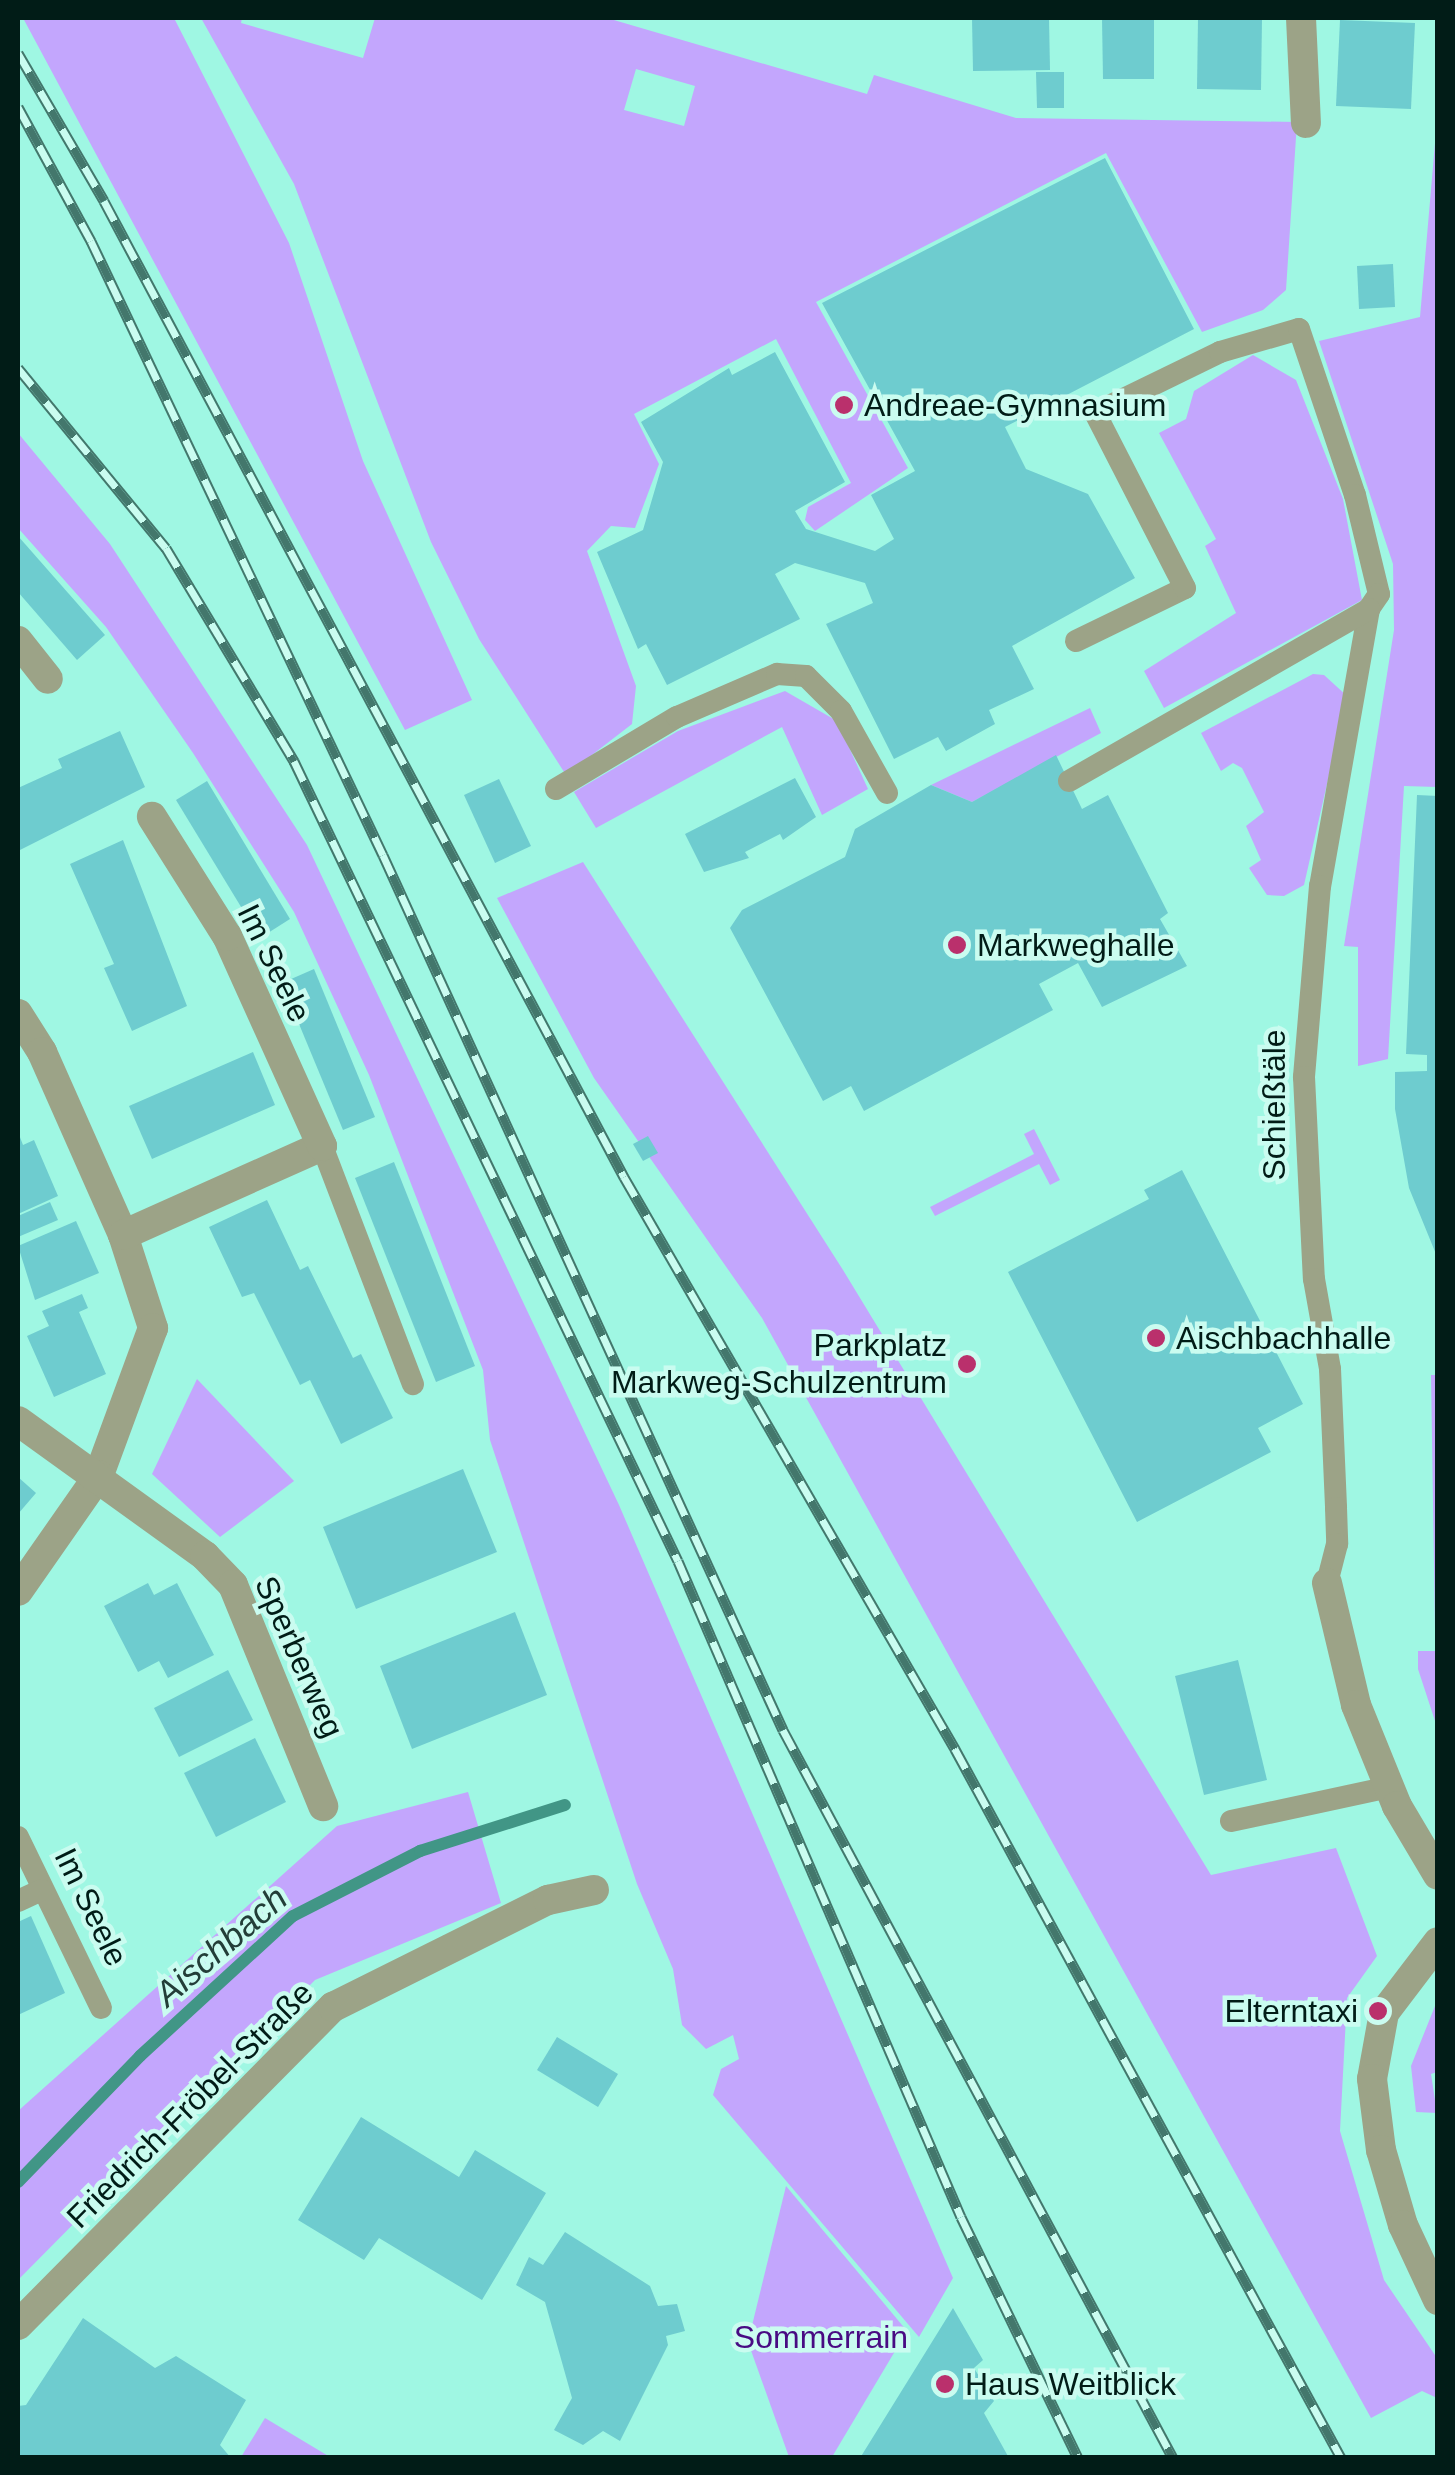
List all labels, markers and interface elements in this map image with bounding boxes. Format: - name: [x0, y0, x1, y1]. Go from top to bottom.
- place label: Andreae-Gymnasium: [864, 386, 1166, 424]
- marker: Andreae-Gymnasium: [833, 394, 855, 416]
- street label: Im Seele: [229, 898, 319, 1028]
- place label: Markweghalle: [977, 926, 1174, 964]
- marker: Markweghalle: [946, 934, 968, 956]
- street label: Schießtäle: [1255, 1029, 1293, 1181]
- place label: Aischbachhalle: [1176, 1319, 1391, 1357]
- place label: Parkplatz Markweg-Schulzentrum: [611, 1327, 947, 1402]
- marker: Aischbachhalle: [1145, 1327, 1167, 1349]
- marker: Parkplatz Markweg-Schulzentrum: [956, 1353, 978, 1375]
- street label: Sperberweg: [246, 1570, 352, 1744]
- street label: Im Seele: [46, 1842, 136, 1972]
- water label: Aischbach: [146, 1877, 296, 2015]
- street label: Friedrich-Fröbel-Straße: [59, 1974, 321, 2236]
- place label: Elterntaxi: [1225, 1992, 1358, 2030]
- marker: Elterntaxi: [1367, 2000, 1389, 2022]
- park label: Sommerrain: [734, 2318, 908, 2356]
- place label: Haus Weitblick: [965, 2365, 1176, 2403]
- marker: Haus Weitblick: [934, 2373, 956, 2395]

